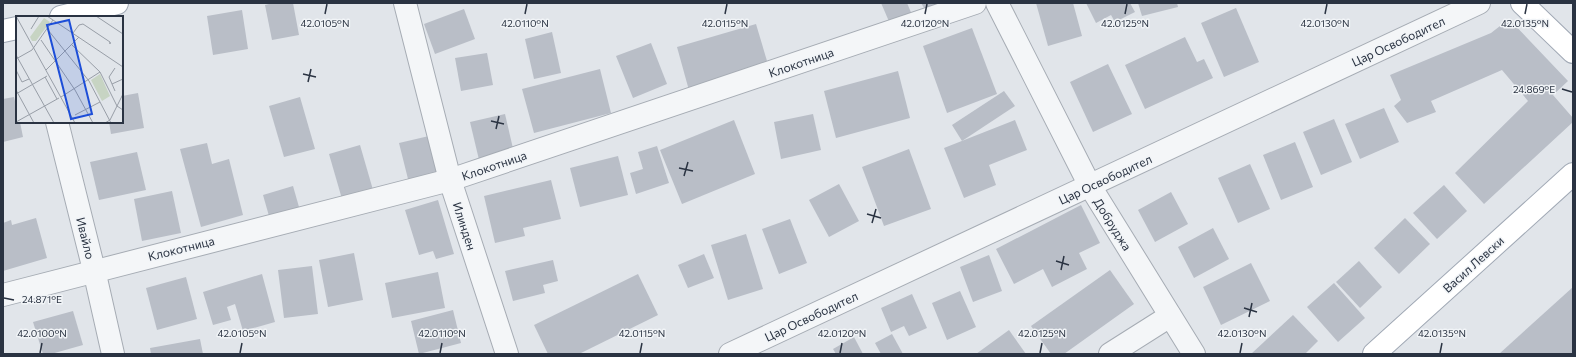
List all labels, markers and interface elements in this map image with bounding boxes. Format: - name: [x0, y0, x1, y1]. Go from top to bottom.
- street label: Цар Освободител: [1349, 13, 1447, 69]
- inset map: [16, 16, 123, 123]
- text: 42.0105°N: [301, 17, 349, 29]
- text: 42.0110°N: [501, 17, 549, 29]
- text: 42.0115°N: [702, 17, 748, 29]
- text: 42.0120°N: [901, 17, 949, 29]
- text: 42.0125°N: [1101, 17, 1149, 29]
- text: 42.0130°N: [1301, 17, 1349, 29]
- text: 42.0135°N: [1501, 17, 1549, 29]
- street label: Клокотница: [767, 44, 835, 80]
- text: 24.869°E: [1513, 83, 1555, 95]
- street label: Клокотница: [460, 147, 528, 183]
- street label: Цар Освободител: [1056, 151, 1154, 207]
- street label: Добруджа: [1091, 195, 1135, 253]
- street label: Илинден: [451, 200, 479, 252]
- street label: Ивайло: [74, 216, 98, 260]
- street label: Клокотница: [146, 233, 216, 263]
- street label: Васил Левски: [1440, 233, 1506, 295]
- street label: Цар Освободител: [762, 288, 860, 344]
- text: 24.871°E: [22, 293, 62, 305]
- text: 42.0100°N: [17, 327, 67, 339]
- text: 42.0105°N: [218, 327, 266, 339]
- text: 42.0110°N: [418, 327, 466, 339]
- text: 42.0115°N: [619, 327, 665, 339]
- text: 42.0120°N: [818, 327, 866, 339]
- text: 42.0125°N: [1018, 327, 1066, 339]
- text: 42.0130°N: [1218, 327, 1266, 339]
- text: 42.0135°N: [1418, 327, 1466, 339]

